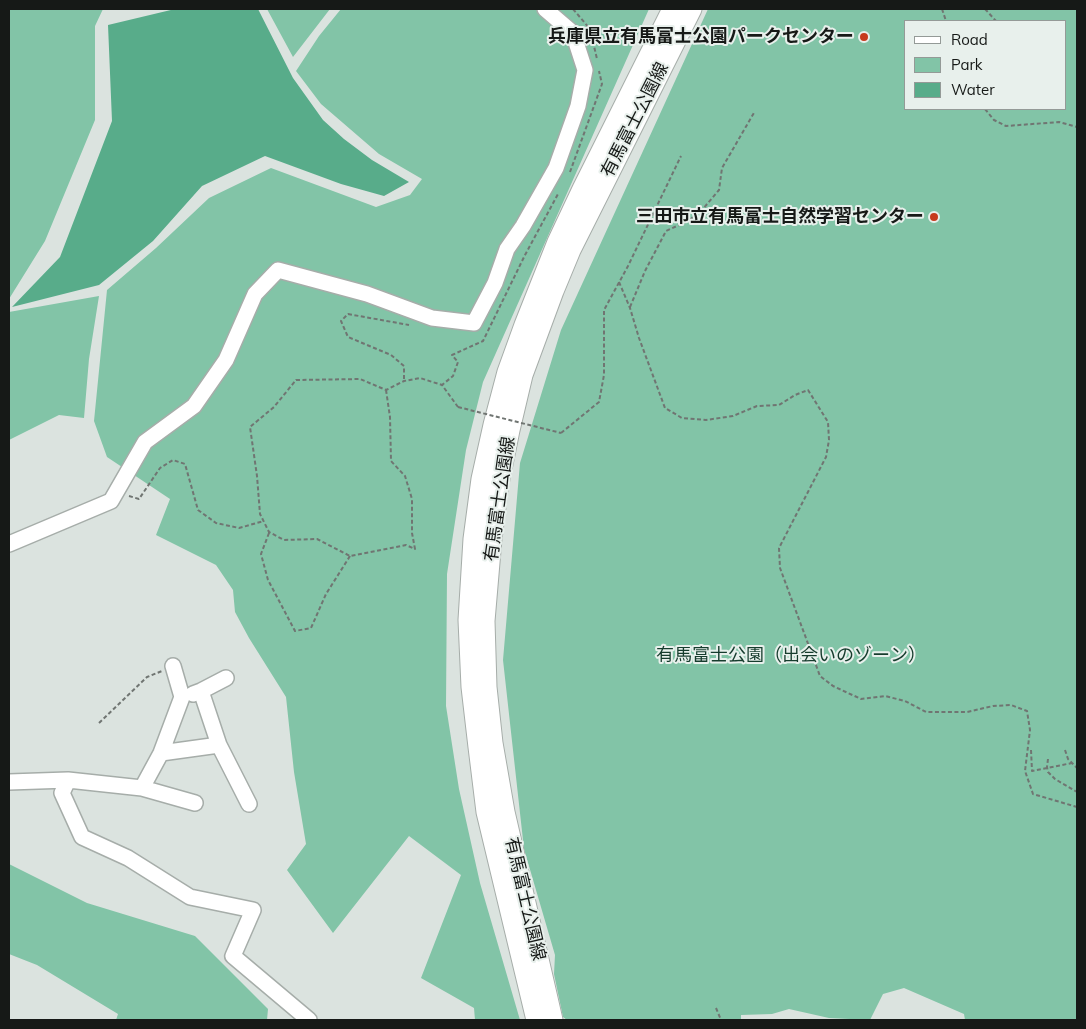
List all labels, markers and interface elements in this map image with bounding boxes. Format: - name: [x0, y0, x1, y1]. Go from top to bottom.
- legend: [904, 20, 1066, 110]
- place label: 兵庫県立有馬富士公園パークセンター: [548, 26, 854, 48]
- text: Road: [951, 30, 988, 49]
- marker: 兵庫県立有馬富士公園パークセンター: [858, 31, 870, 43]
- text: Park: [951, 55, 983, 74]
- street label: 有馬富士公園線: [597, 59, 673, 181]
- text: Water: [951, 80, 995, 99]
- place label: 三田市立有馬富士自然学習センター: [636, 206, 924, 228]
- marker: 三田市立有馬富士自然学習センター: [928, 211, 940, 223]
- street label: 有馬富士公園線: [481, 435, 519, 563]
- park label: 有馬富士公園（出会いのゾーン）: [656, 645, 926, 667]
- street label: 有馬富士公園線: [500, 835, 550, 963]

